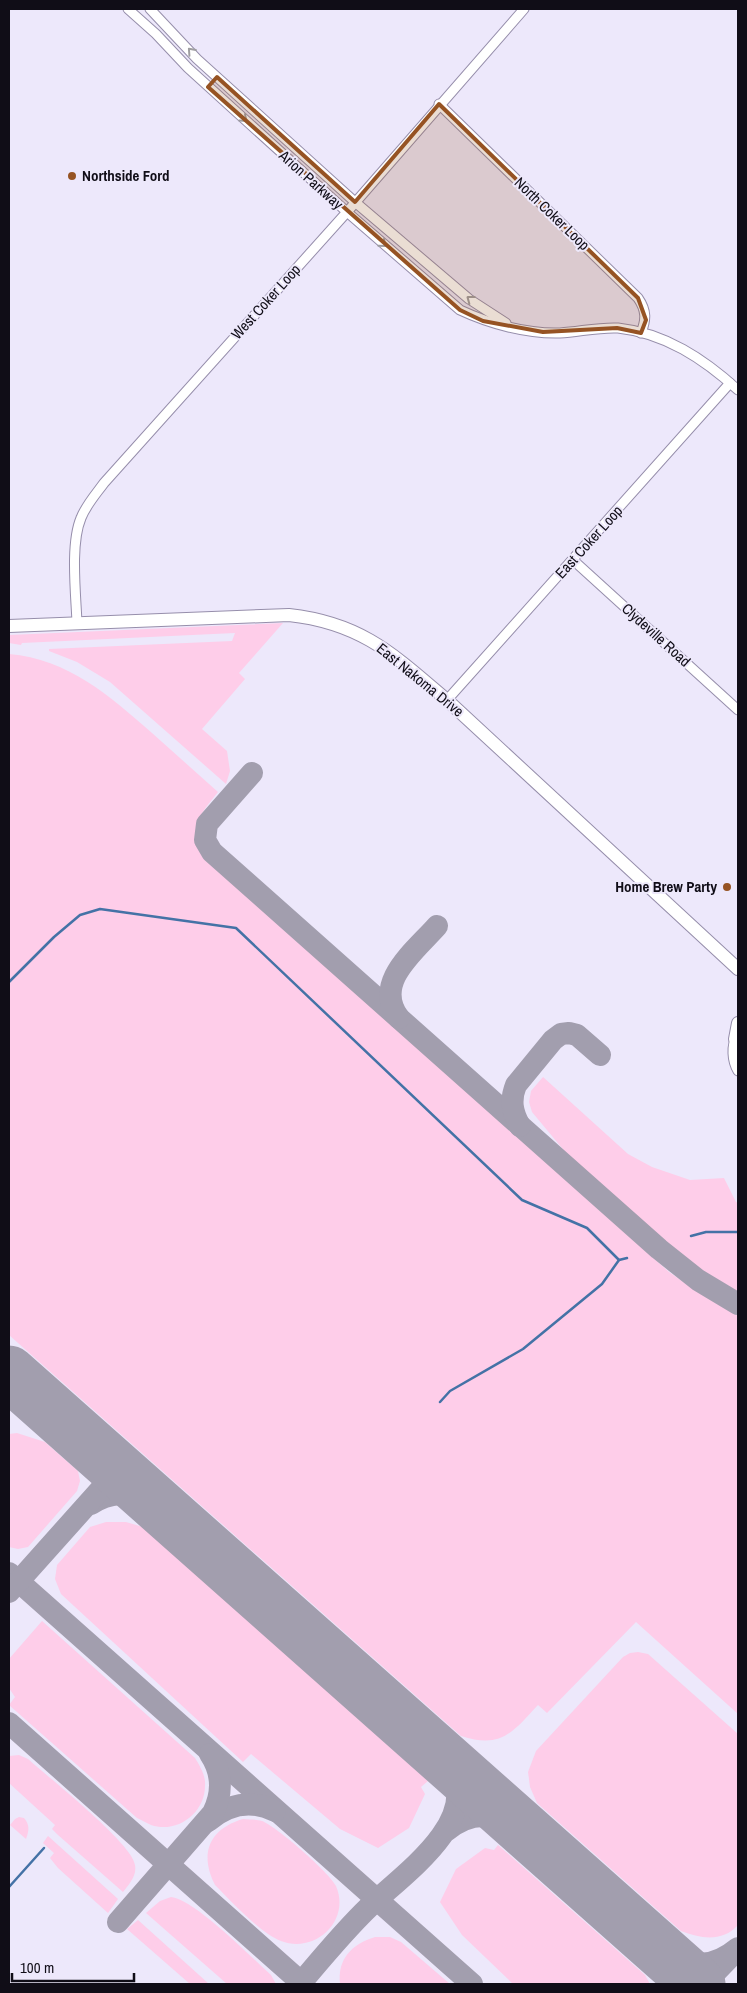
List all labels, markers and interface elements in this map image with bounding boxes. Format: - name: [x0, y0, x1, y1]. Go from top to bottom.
- one-way arrow: [187, 48, 196, 57]
- one-way arrow: [239, 113, 248, 122]
- street label: Arion Parkway: [274, 144, 349, 215]
- place label: Northside Ford: [82, 165, 170, 186]
- marker: Northside Ford: [66, 170, 78, 182]
- street label: North Coker Loop: [510, 172, 595, 255]
- one-way arrow: [378, 238, 387, 247]
- street label: West Coker Loop: [226, 259, 305, 344]
- one-way arrow: [466, 296, 476, 305]
- street label: East Coker Loop: [550, 500, 627, 583]
- street label: Clydeville Road: [617, 598, 695, 671]
- street label: East Nakoma Drive: [372, 638, 468, 721]
- place label: Home Brew Party: [615, 876, 717, 897]
- marker: Home Brew Party: [721, 881, 733, 893]
- scale bar: [12, 1950, 135, 1982]
- text: 100 m: [20, 1957, 54, 1978]

